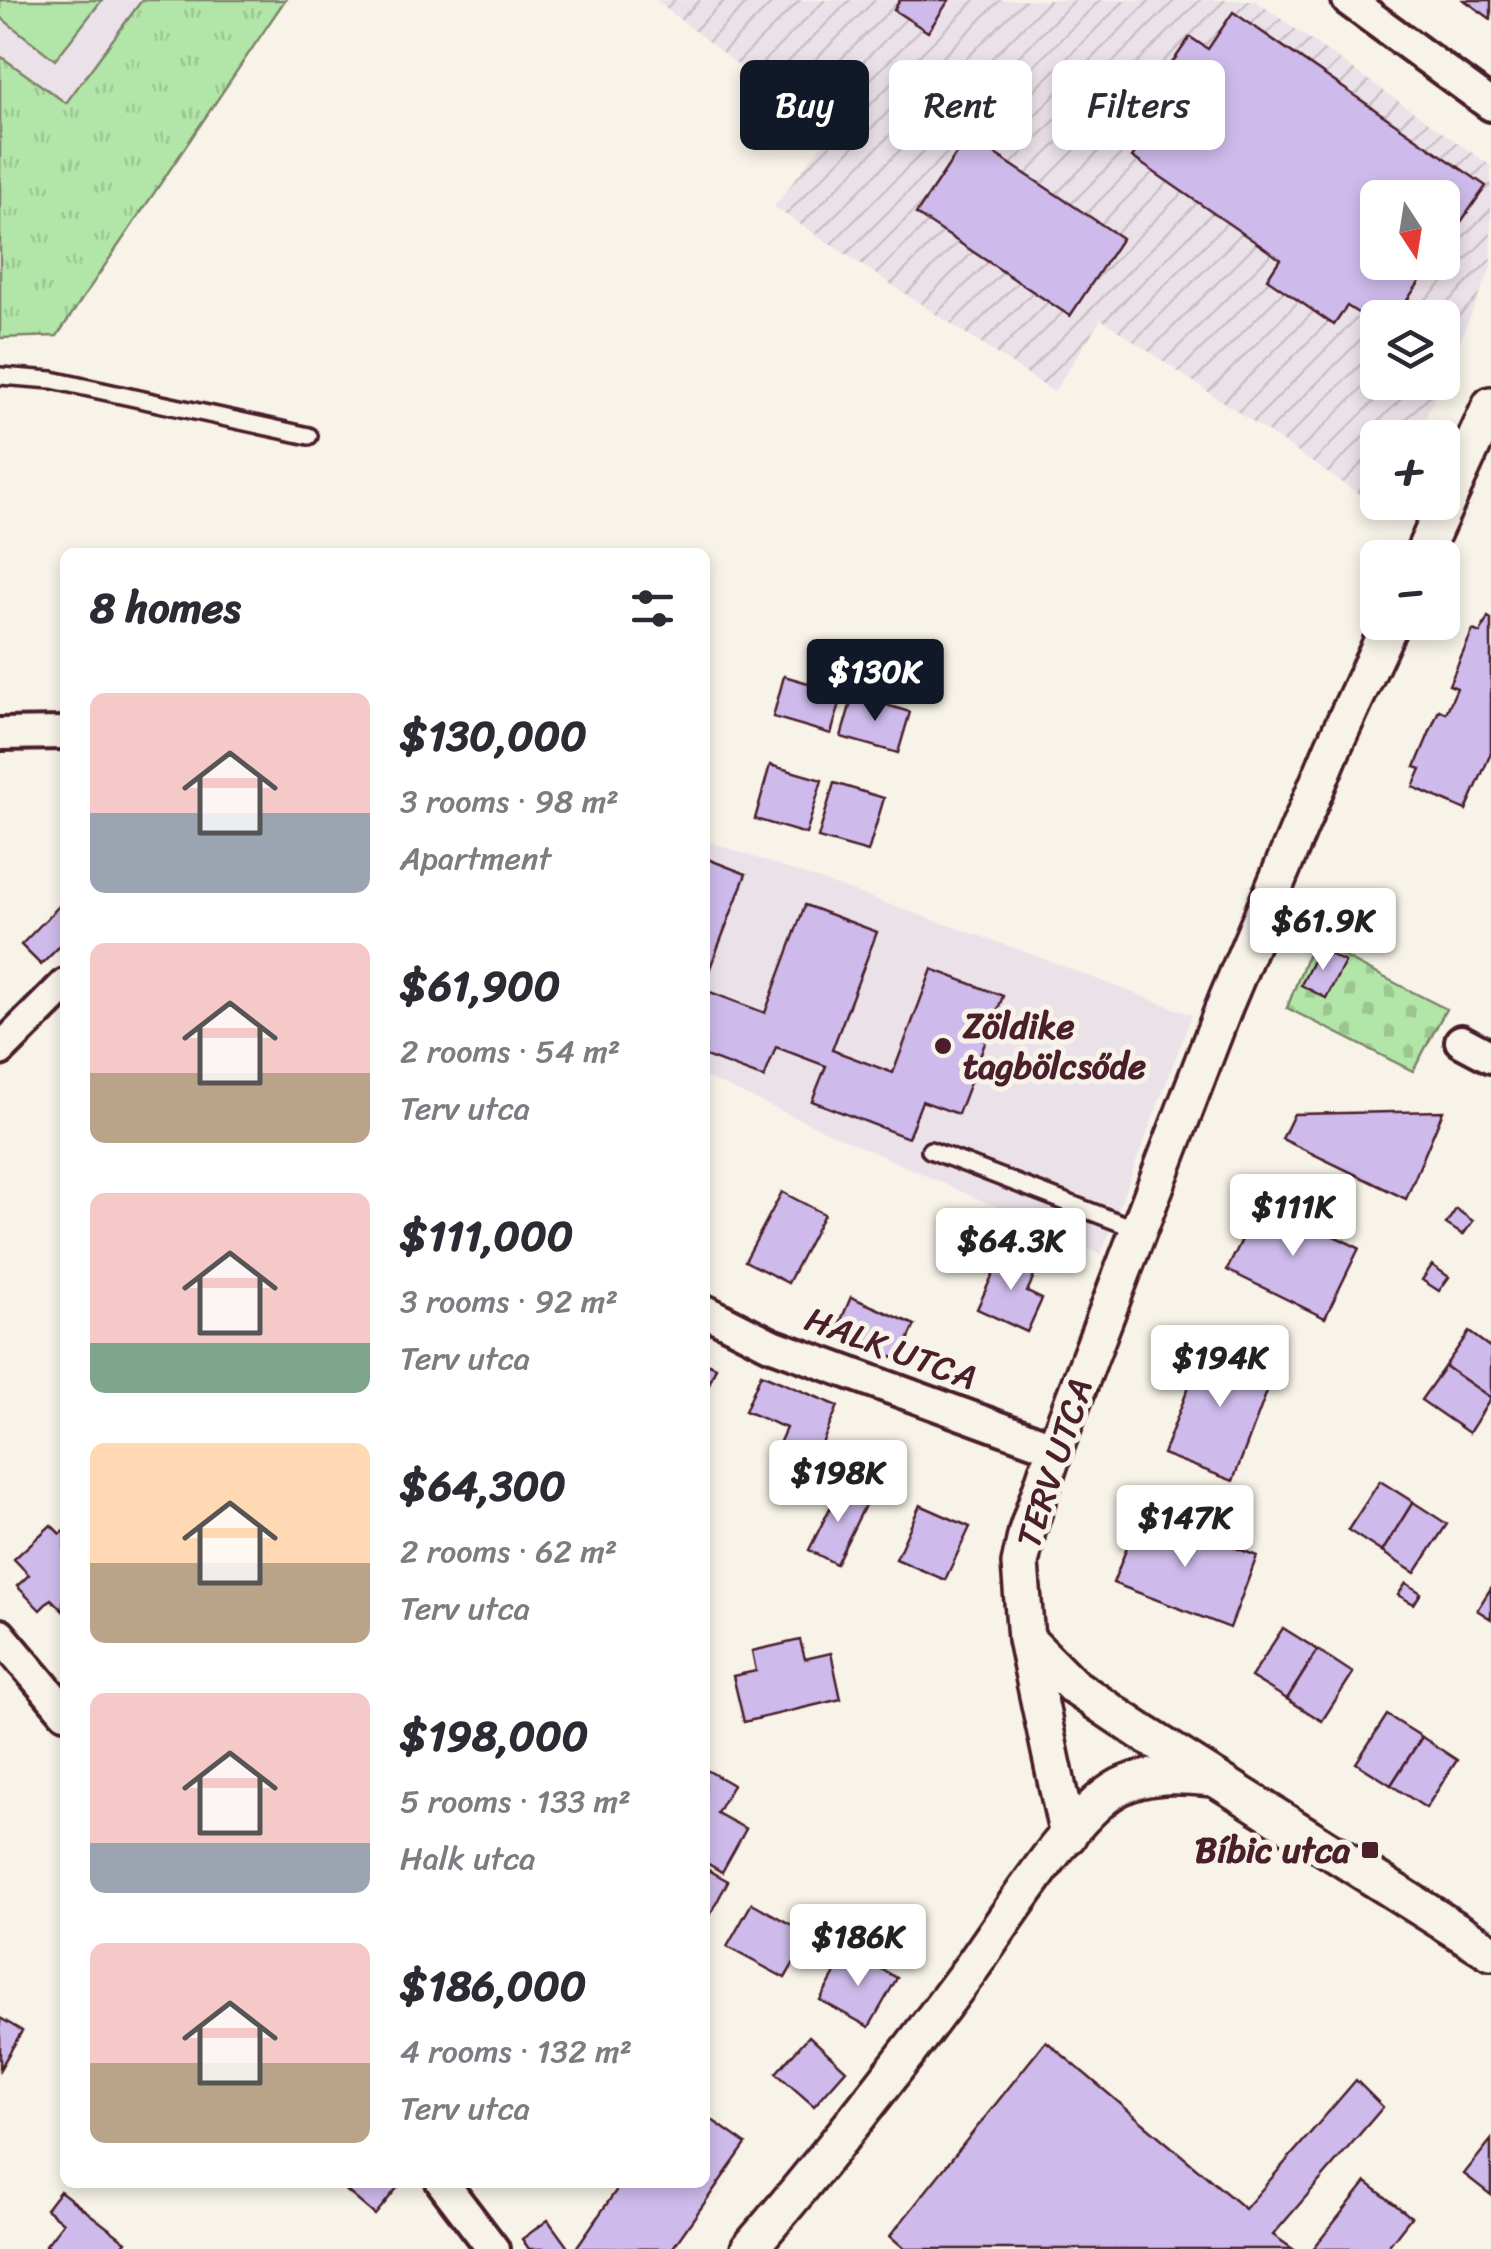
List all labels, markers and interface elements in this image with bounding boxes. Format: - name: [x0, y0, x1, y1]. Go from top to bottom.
- chip: Buy: [740, 60, 869, 150]
- chip: Rent: [889, 60, 1032, 150]
- chip: Filters: [1052, 60, 1225, 150]
- north arrow: [1360, 180, 1460, 280]
- map controls: [1360, 180, 1460, 640]
- button: layers: [1360, 300, 1460, 400]
- button: +: [1360, 420, 1460, 520]
- button: −: [1360, 540, 1460, 640]
- text: 8 homes: [90, 571, 241, 645]
- icon: filters: [625, 581, 680, 636]
- pin: $130K: [805, 639, 945, 724]
- text: $130K: [829, 643, 921, 700]
- text: $130,000: [400, 699, 587, 773]
- icon: home: [170, 733, 290, 853]
- text: 3 rooms · 98 m²: [400, 773, 619, 830]
- text: Apartment: [400, 830, 551, 887]
- pin: $61.9K: [1242, 888, 1404, 973]
- text: $61.9K: [1272, 892, 1374, 949]
- text: $61,900: [400, 949, 560, 1023]
- icon: home: [170, 983, 290, 1103]
- place label: Zöldike tagbölcsőde: [962, 995, 1146, 1097]
- text: 2 rooms · 54 m²: [400, 1023, 620, 1080]
- marker: Zöldike tagbölcsőde: [932, 1035, 954, 1057]
- text: Terv utca: [400, 1080, 530, 1137]
- pin: $111K: [1223, 1174, 1363, 1259]
- text: $111K: [1252, 1178, 1334, 1235]
- text: $111,000: [400, 1199, 573, 1273]
- pin: $64.3K: [930, 1208, 1092, 1293]
- text: $64.3K: [958, 1212, 1064, 1269]
- icon: home: [170, 1233, 290, 1353]
- text: 3 rooms · 92 m²: [400, 1273, 618, 1330]
- street label: HALK UTCA: [796, 1288, 986, 1408]
- pin: $194K: [1150, 1325, 1290, 1410]
- text: $194K: [1173, 1329, 1267, 1386]
- text: Terv utca: [400, 1330, 530, 1387]
- street label: TERV UTCA: [997, 1370, 1111, 1556]
- pin: $198K: [768, 1440, 908, 1525]
- text: $198K: [791, 1444, 885, 1501]
- text: $64,300: [400, 1449, 566, 1523]
- icon: home: [170, 1483, 290, 1603]
- pin: $147K: [1115, 1485, 1255, 1570]
- text: $147K: [1139, 1489, 1232, 1546]
- text: 2 rooms · 62 m²: [400, 1523, 617, 1580]
- text: Terv utca: [400, 1580, 530, 1637]
- text: $198,000: [400, 1699, 588, 1773]
- icon: home: [170, 1733, 290, 1853]
- text: 5 rooms · 133 m²: [400, 1773, 631, 1830]
- place label: Bíbic utca: [1195, 1819, 1350, 1881]
- text: Halk utca: [400, 1830, 535, 1887]
- marker: Bíbic utca: [1359, 1839, 1381, 1861]
- pin: $186K: [788, 1904, 928, 1989]
- text: $186K: [812, 1908, 904, 1965]
- text: $186,000: [400, 1949, 586, 2023]
- icon: home: [170, 1983, 290, 2103]
- text: 4 rooms · 132 m²: [400, 2023, 632, 2080]
- text: Terv utca: [400, 2080, 530, 2137]

